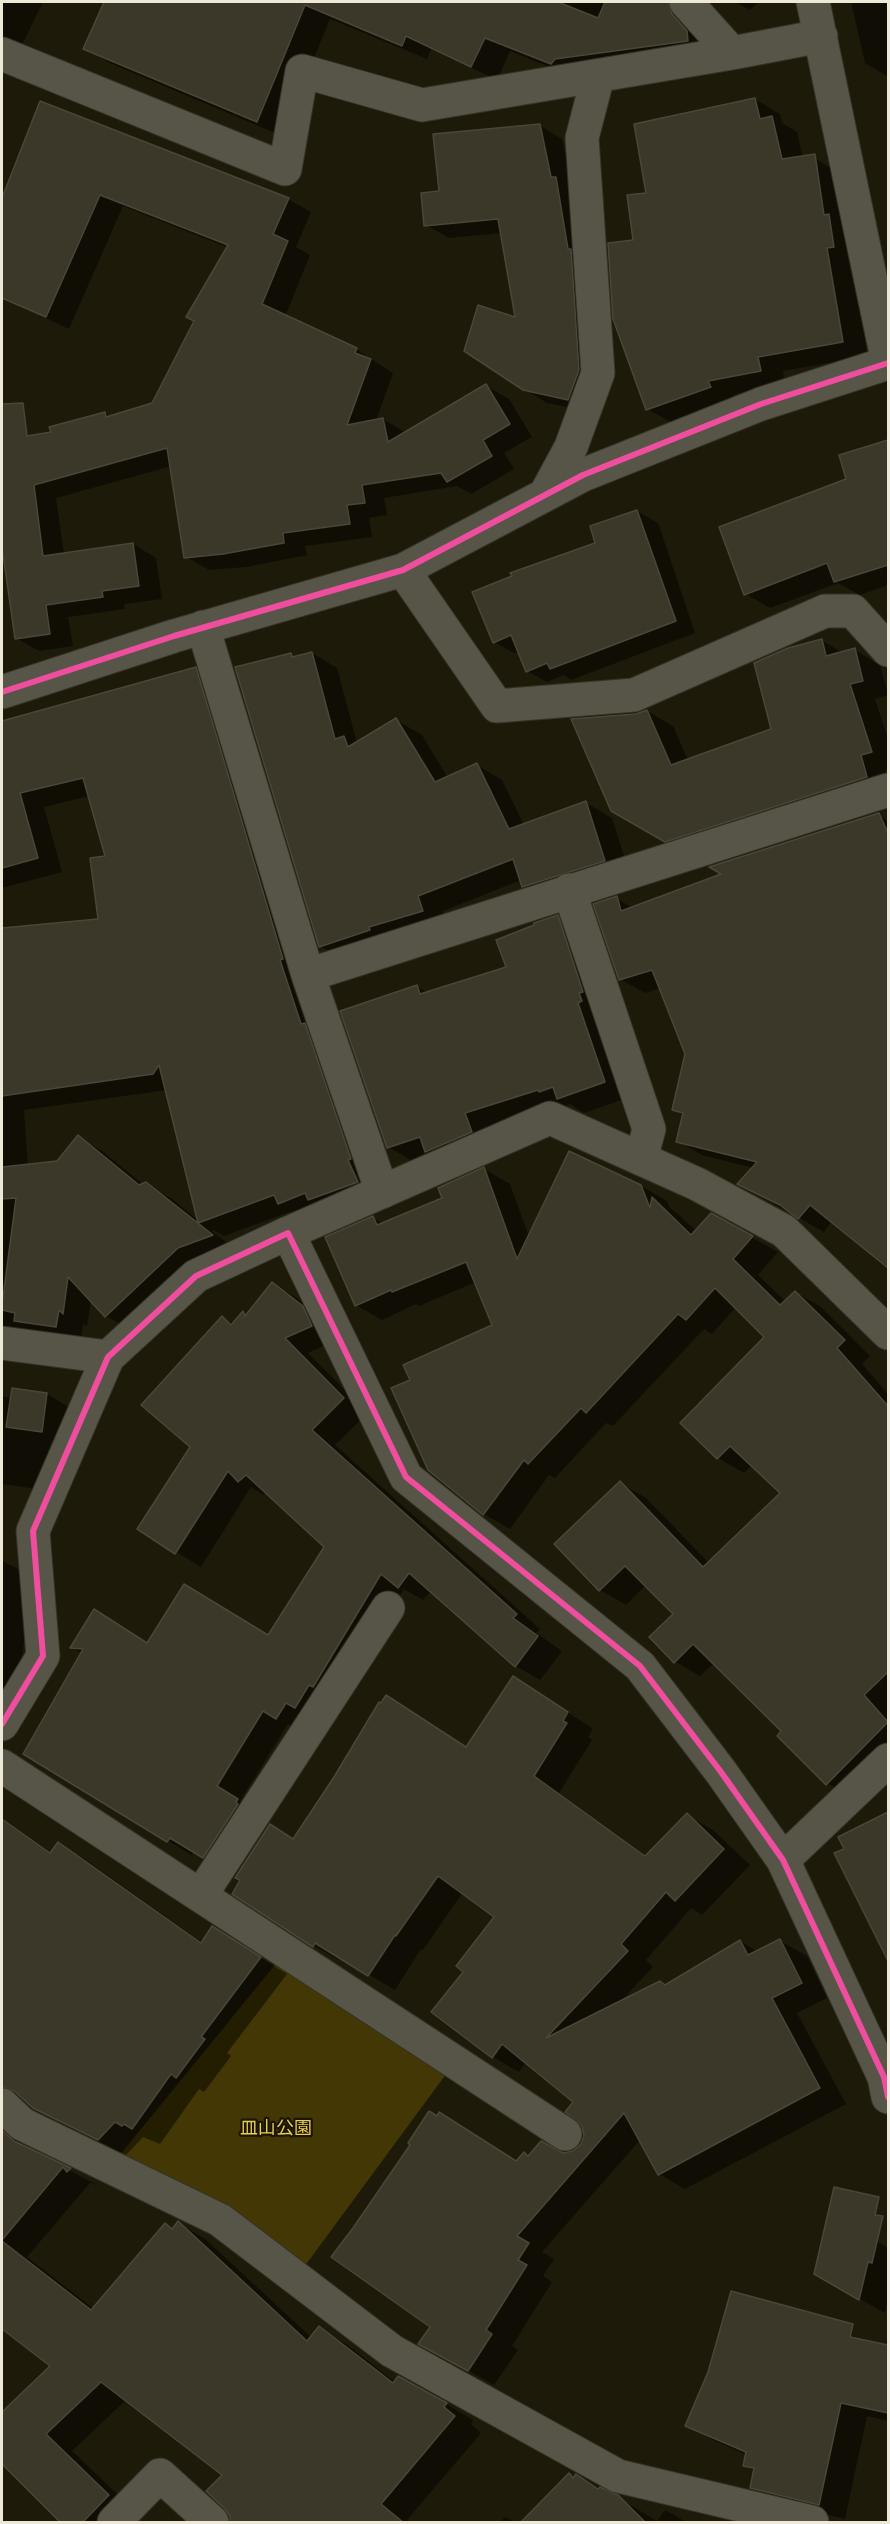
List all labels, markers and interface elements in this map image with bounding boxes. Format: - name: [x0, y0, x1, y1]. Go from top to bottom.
- park label: 皿山公園: [240, 2118, 312, 2140]

